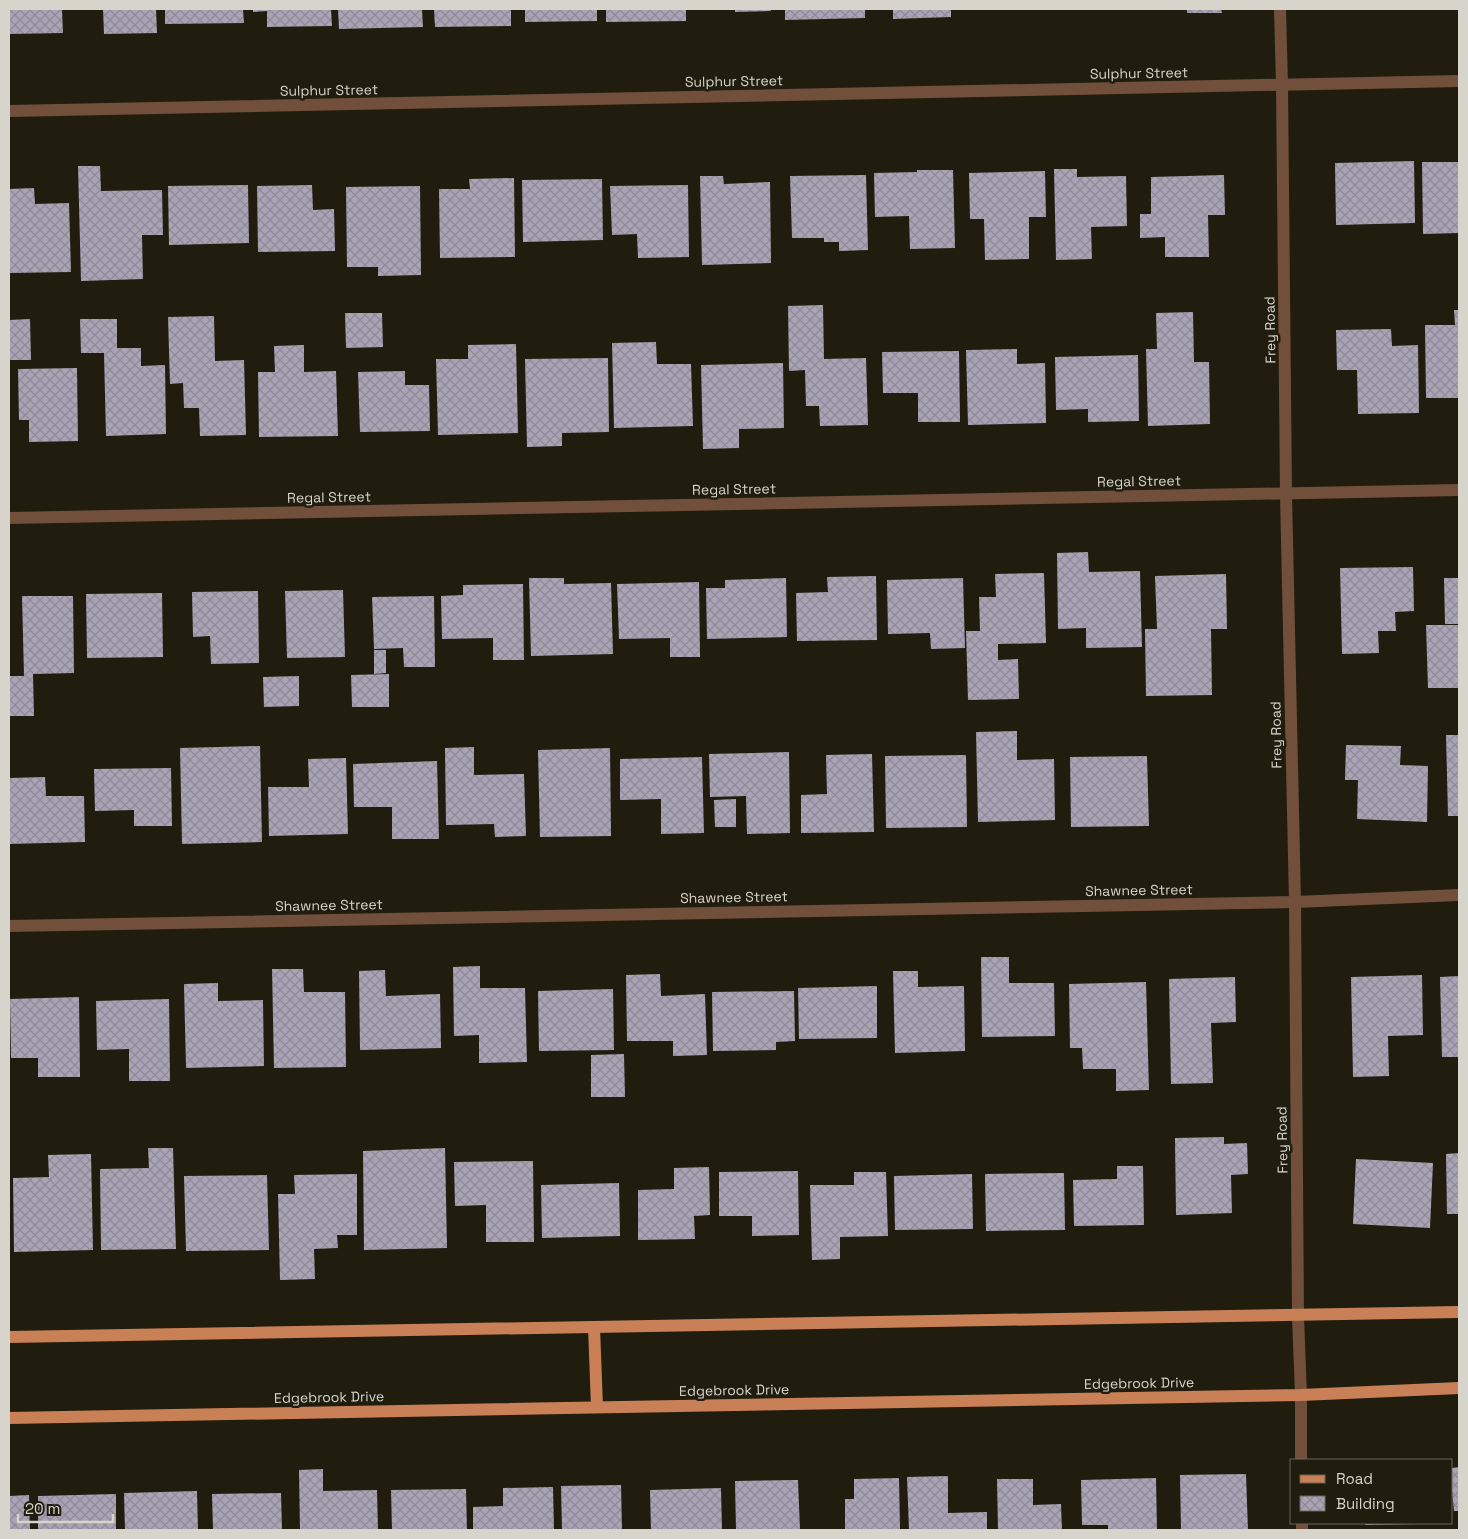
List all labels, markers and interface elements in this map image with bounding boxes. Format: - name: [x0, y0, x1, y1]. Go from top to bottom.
- street label: Sulphur Street: [1090, 63, 1188, 83]
- street label: Sulphur Street: [685, 71, 783, 91]
- street label: Sulphur Street: [280, 80, 378, 100]
- street label: Frey Road: [1260, 296, 1280, 364]
- street label: Regal Street: [1097, 471, 1181, 491]
- street label: Regal Street: [692, 479, 776, 499]
- street label: Regal Street: [287, 487, 371, 507]
- street label: Frey Road: [1266, 701, 1286, 769]
- street label: Shawnee Street: [1085, 880, 1193, 900]
- street label: Shawnee Street: [680, 887, 788, 907]
- street label: Shawnee Street: [275, 895, 383, 915]
- street label: Frey Road: [1272, 1106, 1292, 1174]
- street label: Edgebrook Drive: [1084, 1373, 1194, 1393]
- street label: Edgebrook Drive: [679, 1380, 789, 1400]
- street label: Edgebrook Drive: [274, 1387, 384, 1407]
- legend: [1290, 1459, 1453, 1524]
- text: Road: [1336, 1469, 1373, 1488]
- scale bar: [18, 1492, 112, 1524]
- text: Building: [1336, 1494, 1395, 1513]
- text: 20 m: [25, 1499, 60, 1518]

